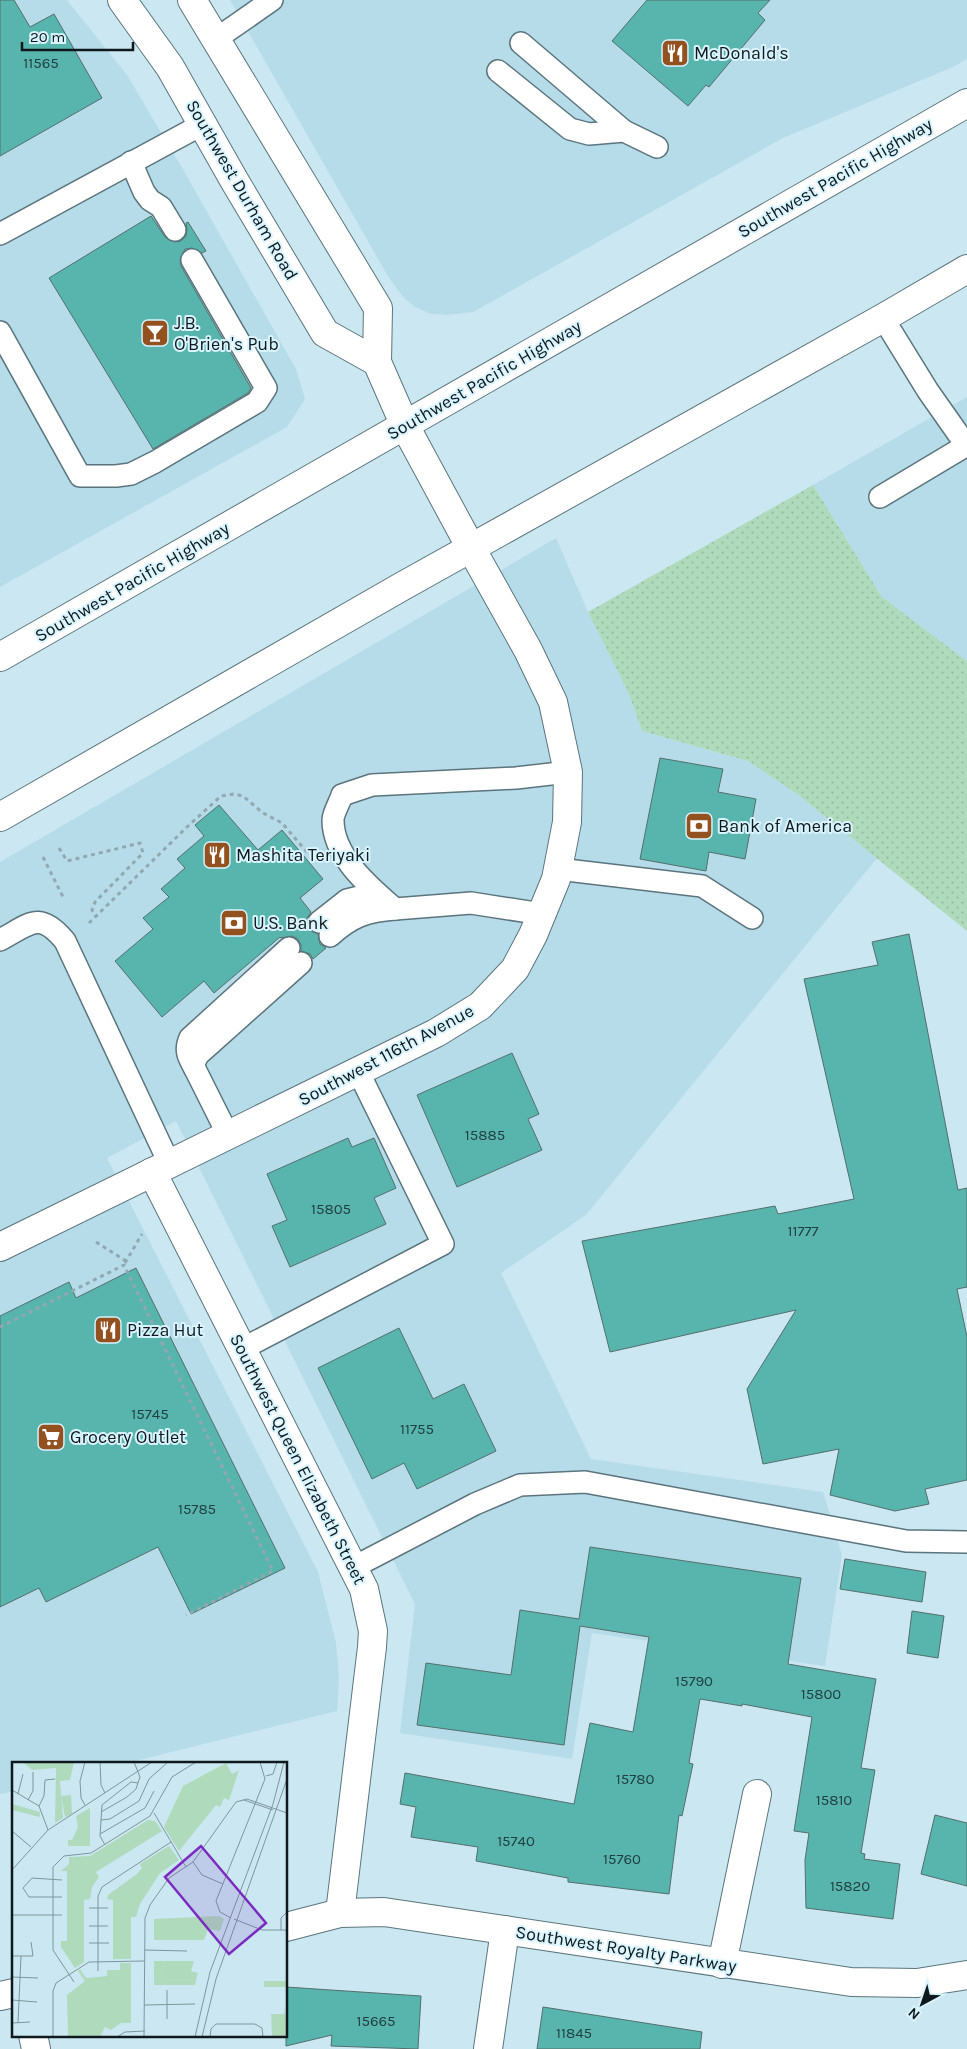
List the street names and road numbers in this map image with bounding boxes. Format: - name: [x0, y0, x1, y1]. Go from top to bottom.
- street label: Southwest Durham Road: [181, 96, 303, 284]
- street label: Southwest Pacific Highway: [734, 113, 937, 243]
- street label: Southwest Pacific Highway: [383, 315, 586, 445]
- street label: Southwest Pacific Highway: [31, 517, 234, 647]
- street label: Southwest 116th Avenue: [295, 999, 477, 1111]
- street label: Southwest Queen Elizabeth Street: [225, 1330, 371, 1588]
- street label: Southwest Royalty Parkway: [514, 1921, 739, 1977]

